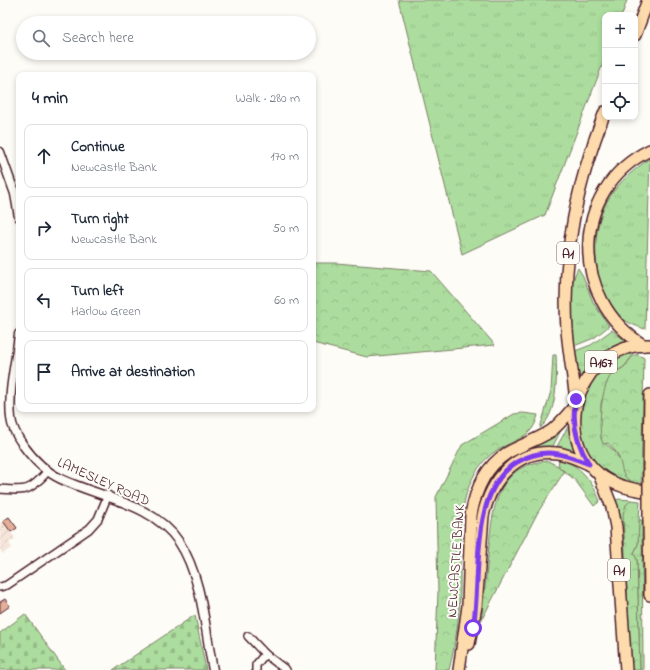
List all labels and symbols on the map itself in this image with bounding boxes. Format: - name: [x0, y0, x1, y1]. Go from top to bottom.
- road number: A1: [557, 242, 579, 264]
- road number: A167: [585, 351, 617, 373]
- route end: [567, 390, 585, 408]
- street label: LAMESLEY ROAD: [54, 453, 153, 512]
- street label: NEWCASTLE BANK: [442, 504, 471, 618]
- road number: A1: [608, 559, 630, 581]
- route start: [464, 619, 482, 637]

